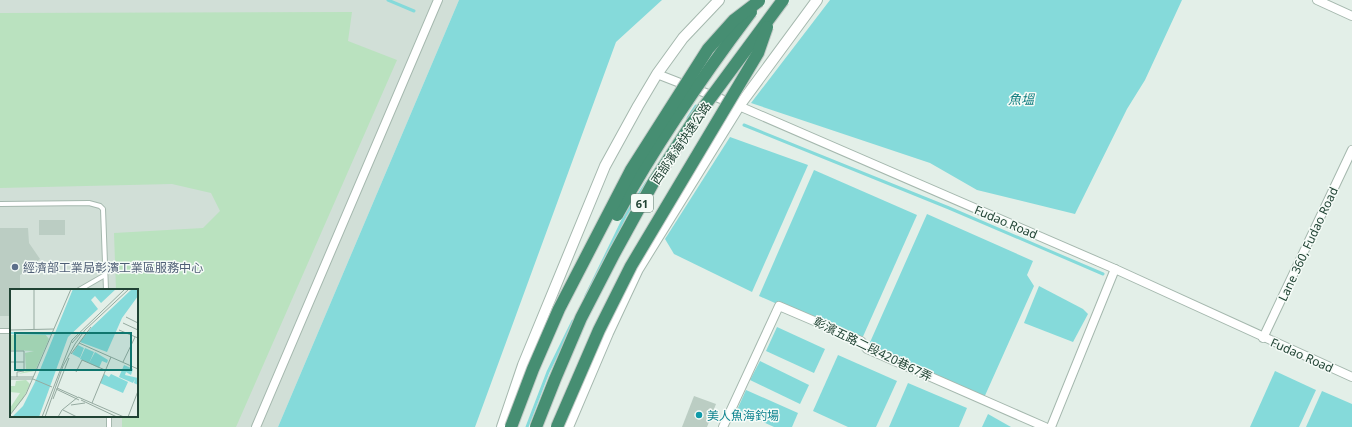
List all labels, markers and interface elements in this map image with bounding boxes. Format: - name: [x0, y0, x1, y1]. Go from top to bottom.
- water label: 魚塭: [1008, 90, 1036, 108]
- street label: 西部濱海快速公路: [647, 98, 715, 188]
- street label: Lane 360, Fudao Road: [1274, 184, 1342, 304]
- road number: 61: [631, 194, 653, 212]
- street label: Fudao Road: [972, 201, 1040, 243]
- place label: 經濟部工業局彰濱工業區服務中心: [23, 259, 203, 276]
- marker: 經濟部工業局彰濱工業區服務中心: [10, 262, 20, 272]
- inset map: [10, 289, 138, 417]
- street label: 彰濱五路二段420巷67弄: [811, 313, 935, 385]
- street label: Fudao Road: [1268, 334, 1336, 376]
- place label: 美人魚海釣場: [707, 407, 779, 424]
- marker: 美人魚海釣場: [694, 410, 704, 420]

